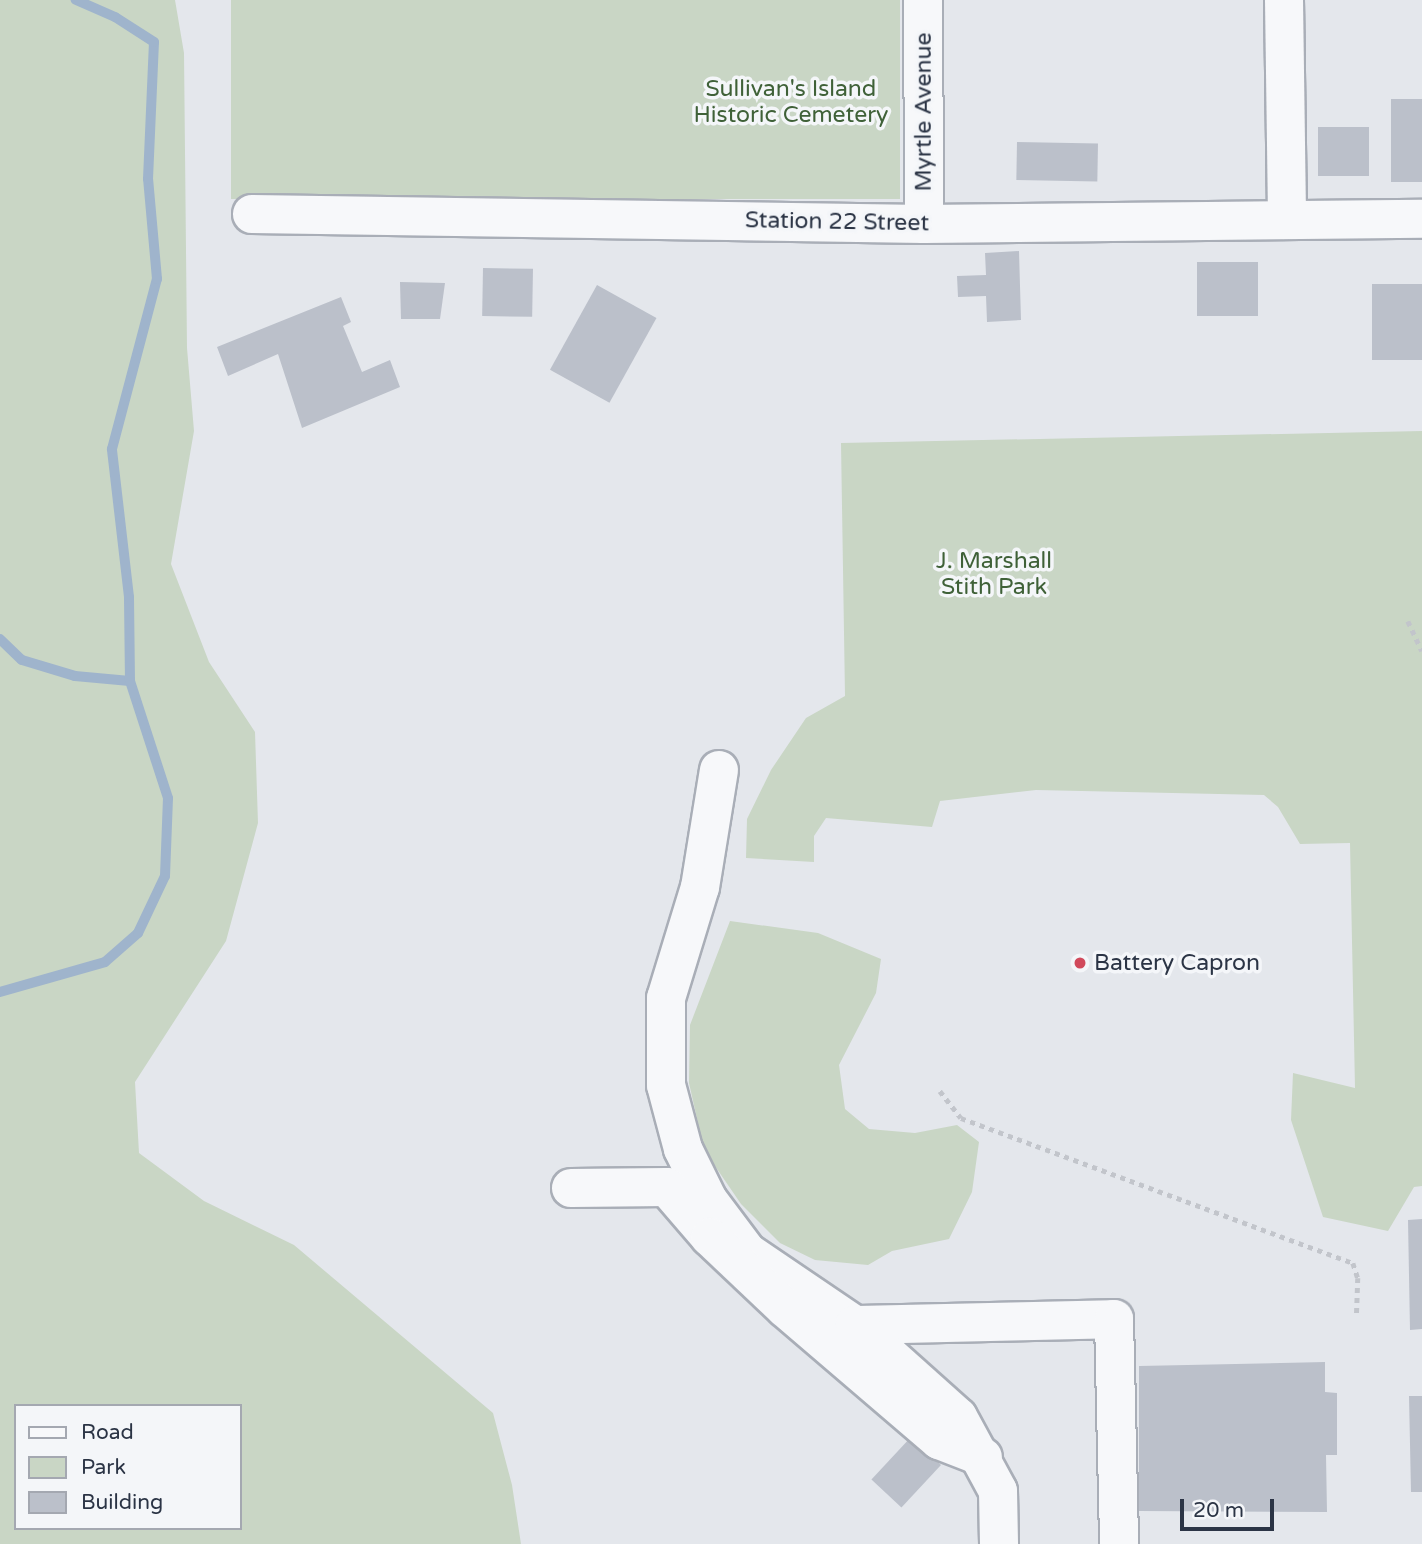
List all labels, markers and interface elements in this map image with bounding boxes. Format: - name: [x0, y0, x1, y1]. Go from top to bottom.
- street label: Myrtle Avenue: [910, 33, 938, 191]
- park label: Sullivan's Island Historic Cemetery: [694, 75, 888, 129]
- street label: Station 22 Street: [745, 207, 929, 237]
- park label: J. Marshall Stith Park: [936, 547, 1052, 601]
- place label: Battery Capron: [1094, 949, 1260, 977]
- marker: Battery Capron: [1072, 955, 1088, 971]
- legend: [14, 1404, 242, 1530]
- text: Road: [81, 1420, 134, 1445]
- text: Park: [81, 1455, 126, 1480]
- scale bar: [1184, 1484, 1278, 1528]
- text: Building: [81, 1490, 163, 1515]
- text: 20 m: [1193, 1498, 1244, 1523]

